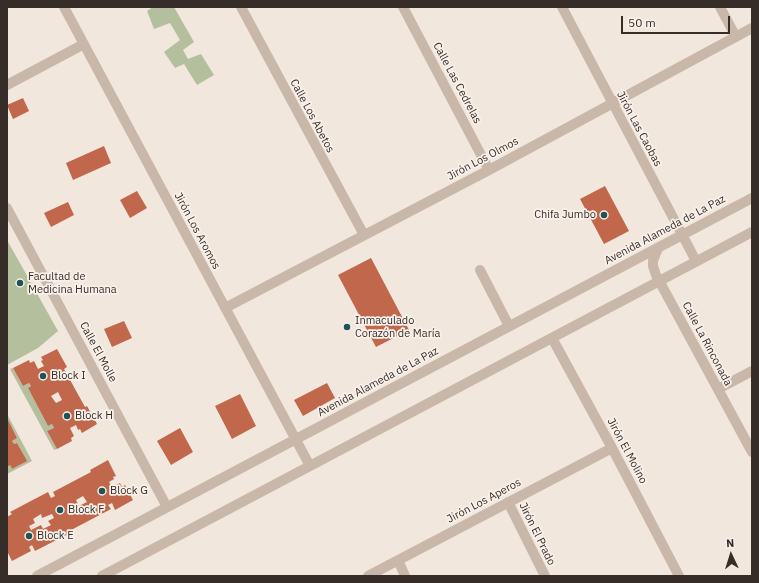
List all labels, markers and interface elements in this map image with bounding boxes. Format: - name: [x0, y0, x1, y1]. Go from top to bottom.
- scale bar: [623, 8, 732, 34]
- text: 50 m: [628, 15, 656, 30]
- street label: Calle Las Cedrelas: [430, 40, 484, 126]
- street label: Calle Los Abetos: [287, 77, 337, 155]
- street label: Jirón Las Caobas: [614, 89, 664, 169]
- street label: Jirón Los Olmos: [445, 135, 521, 183]
- street label: Jirón Los Aromos: [171, 190, 223, 272]
- street label: Avenida Alameda de La Paz: [602, 192, 728, 268]
- place label: Chifa Jumbo: [534, 208, 596, 222]
- marker: Chifa Jumbo: [599, 210, 609, 220]
- place label: Facultad de Medicina Humana: [28, 270, 117, 296]
- marker: Facultad de Medicina Humana: [15, 278, 25, 288]
- street label: Calle La Rinconada: [679, 300, 735, 388]
- place label: Inmaculado Corazón de María: [355, 314, 440, 340]
- street label: Calle El Molle: [77, 320, 119, 384]
- marker: Inmaculado Corazón de María: [342, 322, 352, 332]
- street label: Avenida Alameda de La Paz: [315, 344, 441, 420]
- place label: Block I: [51, 369, 86, 383]
- marker: Block I: [38, 371, 48, 381]
- place label: Block H: [75, 409, 113, 423]
- marker: Block H: [62, 411, 72, 421]
- street label: Jirón El Molino: [604, 416, 650, 486]
- street label: Jirón Los Aperos: [445, 476, 523, 526]
- place label: Block G: [110, 484, 148, 498]
- marker: Block G: [97, 486, 107, 496]
- street label: Jirón El Prado: [516, 500, 558, 568]
- place label: Block F: [68, 503, 104, 517]
- marker: Block F: [55, 505, 65, 515]
- place label: Block E: [37, 529, 74, 543]
- marker: Block E: [24, 531, 34, 541]
- north arrow: [711, 535, 751, 575]
- text: N: [726, 536, 735, 550]

